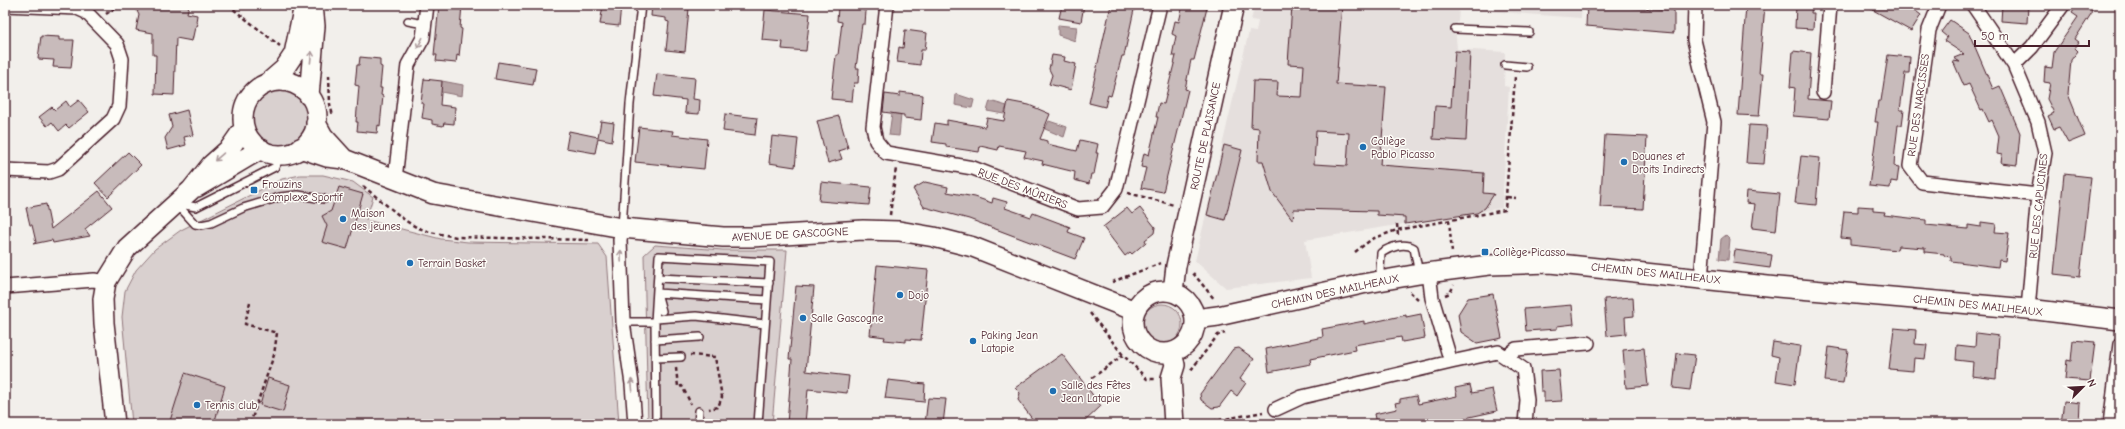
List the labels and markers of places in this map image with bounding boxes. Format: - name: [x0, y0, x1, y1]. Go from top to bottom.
- place label: Collège Pablo Picasso: [1371, 135, 1435, 161]
- marker: Collège Pablo Picasso: [1358, 142, 1368, 152]
- place label: Douanes et Droits Indirects: [1632, 150, 1705, 176]
- marker: Douanes et Droits Indirects: [1619, 157, 1629, 167]
- place label: Frouzins Complexe Sportif: [262, 178, 343, 204]
- marker: Frouzins Complexe Sportif: [249, 185, 259, 195]
- place label: Maison des jeunes: [351, 207, 401, 233]
- marker: Maison des jeunes: [338, 214, 348, 224]
- place label: Collège Picasso: [1493, 246, 1566, 259]
- marker: Collège Picasso: [1480, 247, 1490, 257]
- place label: Terrain Basket: [418, 257, 487, 270]
- marker: Terrain Basket: [405, 258, 415, 268]
- place label: Dojo: [908, 289, 929, 302]
- marker: Dojo: [895, 290, 905, 300]
- place label: Salle Gascogne: [811, 312, 884, 325]
- marker: Salle Gascogne: [798, 313, 808, 323]
- place label: Paking Jean Latapie: [981, 329, 1038, 355]
- marker: Paking Jean Latapie: [968, 336, 978, 346]
- place label: Salle des Fêtes Jean Latapie: [1061, 379, 1131, 405]
- marker: Salle des Fêtes Jean Latapie: [1048, 386, 1058, 396]
- place label: Tennis club: [205, 399, 258, 412]
- marker: Tennis club: [192, 400, 202, 410]

